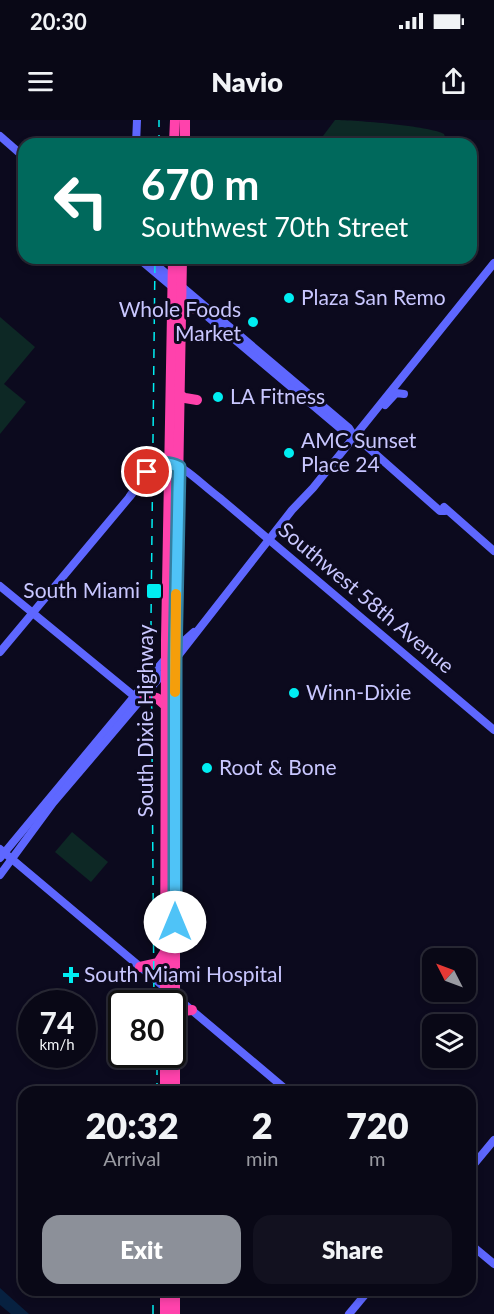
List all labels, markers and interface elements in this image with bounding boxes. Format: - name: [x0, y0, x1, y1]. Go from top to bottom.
- text: 20:30: [30, 8, 87, 35]
- icon: menu: [24, 65, 57, 98]
- text: Navio: [211, 65, 283, 98]
- icon: share: [437, 65, 470, 98]
- text: 670 m: [141, 159, 259, 209]
- icon: left: [42, 162, 120, 240]
- text: Southwest 70th Street: [141, 210, 408, 243]
- place label: Plaza San Remo: [301, 284, 446, 309]
- marker: Plaza San Remo: [282, 291, 296, 305]
- place label: Whole Foods Market: [119, 296, 241, 345]
- marker: Whole Foods Market: [246, 315, 260, 329]
- place label: LA Fitness: [230, 383, 325, 408]
- marker: LA Fitness: [211, 390, 225, 404]
- place label: AMC Sunset Place 24: [301, 427, 417, 476]
- pin: [121, 446, 172, 497]
- marker: AMC Sunset Place 24: [282, 446, 296, 460]
- icon: arrive: [130, 455, 163, 488]
- street label: Southwest 58th Avenue: [274, 516, 460, 678]
- place label: South Miami: [23, 577, 140, 602]
- marker: South Miami: [145, 582, 163, 600]
- street label: South Dixie Highway: [132, 624, 157, 818]
- place label: Winn-Dixie: [306, 679, 411, 704]
- marker: Winn-Dixie: [287, 686, 301, 700]
- place label: Root & Bone: [219, 754, 336, 779]
- marker: Root & Bone: [200, 761, 214, 775]
- position arrow: [143, 890, 207, 954]
- north arrow: [422, 948, 476, 1002]
- map controls: [422, 948, 476, 1068]
- place label: South Miami Hospital: [84, 961, 283, 986]
- marker: South Miami Hospital: [62, 966, 80, 984]
- speed limit sign: 80: [108, 990, 186, 1068]
- text: 74: [40, 1004, 74, 1040]
- button: layers: [422, 1014, 476, 1068]
- text: km/h: [39, 1035, 75, 1053]
- text: 20:32: [85, 1103, 179, 1147]
- text: 2: [252, 1103, 273, 1147]
- text: 720: [346, 1103, 409, 1147]
- text: Arrival: [103, 1146, 161, 1170]
- text: min: [246, 1146, 278, 1170]
- text: m: [369, 1146, 385, 1170]
- button: Exit: [42, 1215, 241, 1284]
- button: Share: [253, 1215, 452, 1284]

